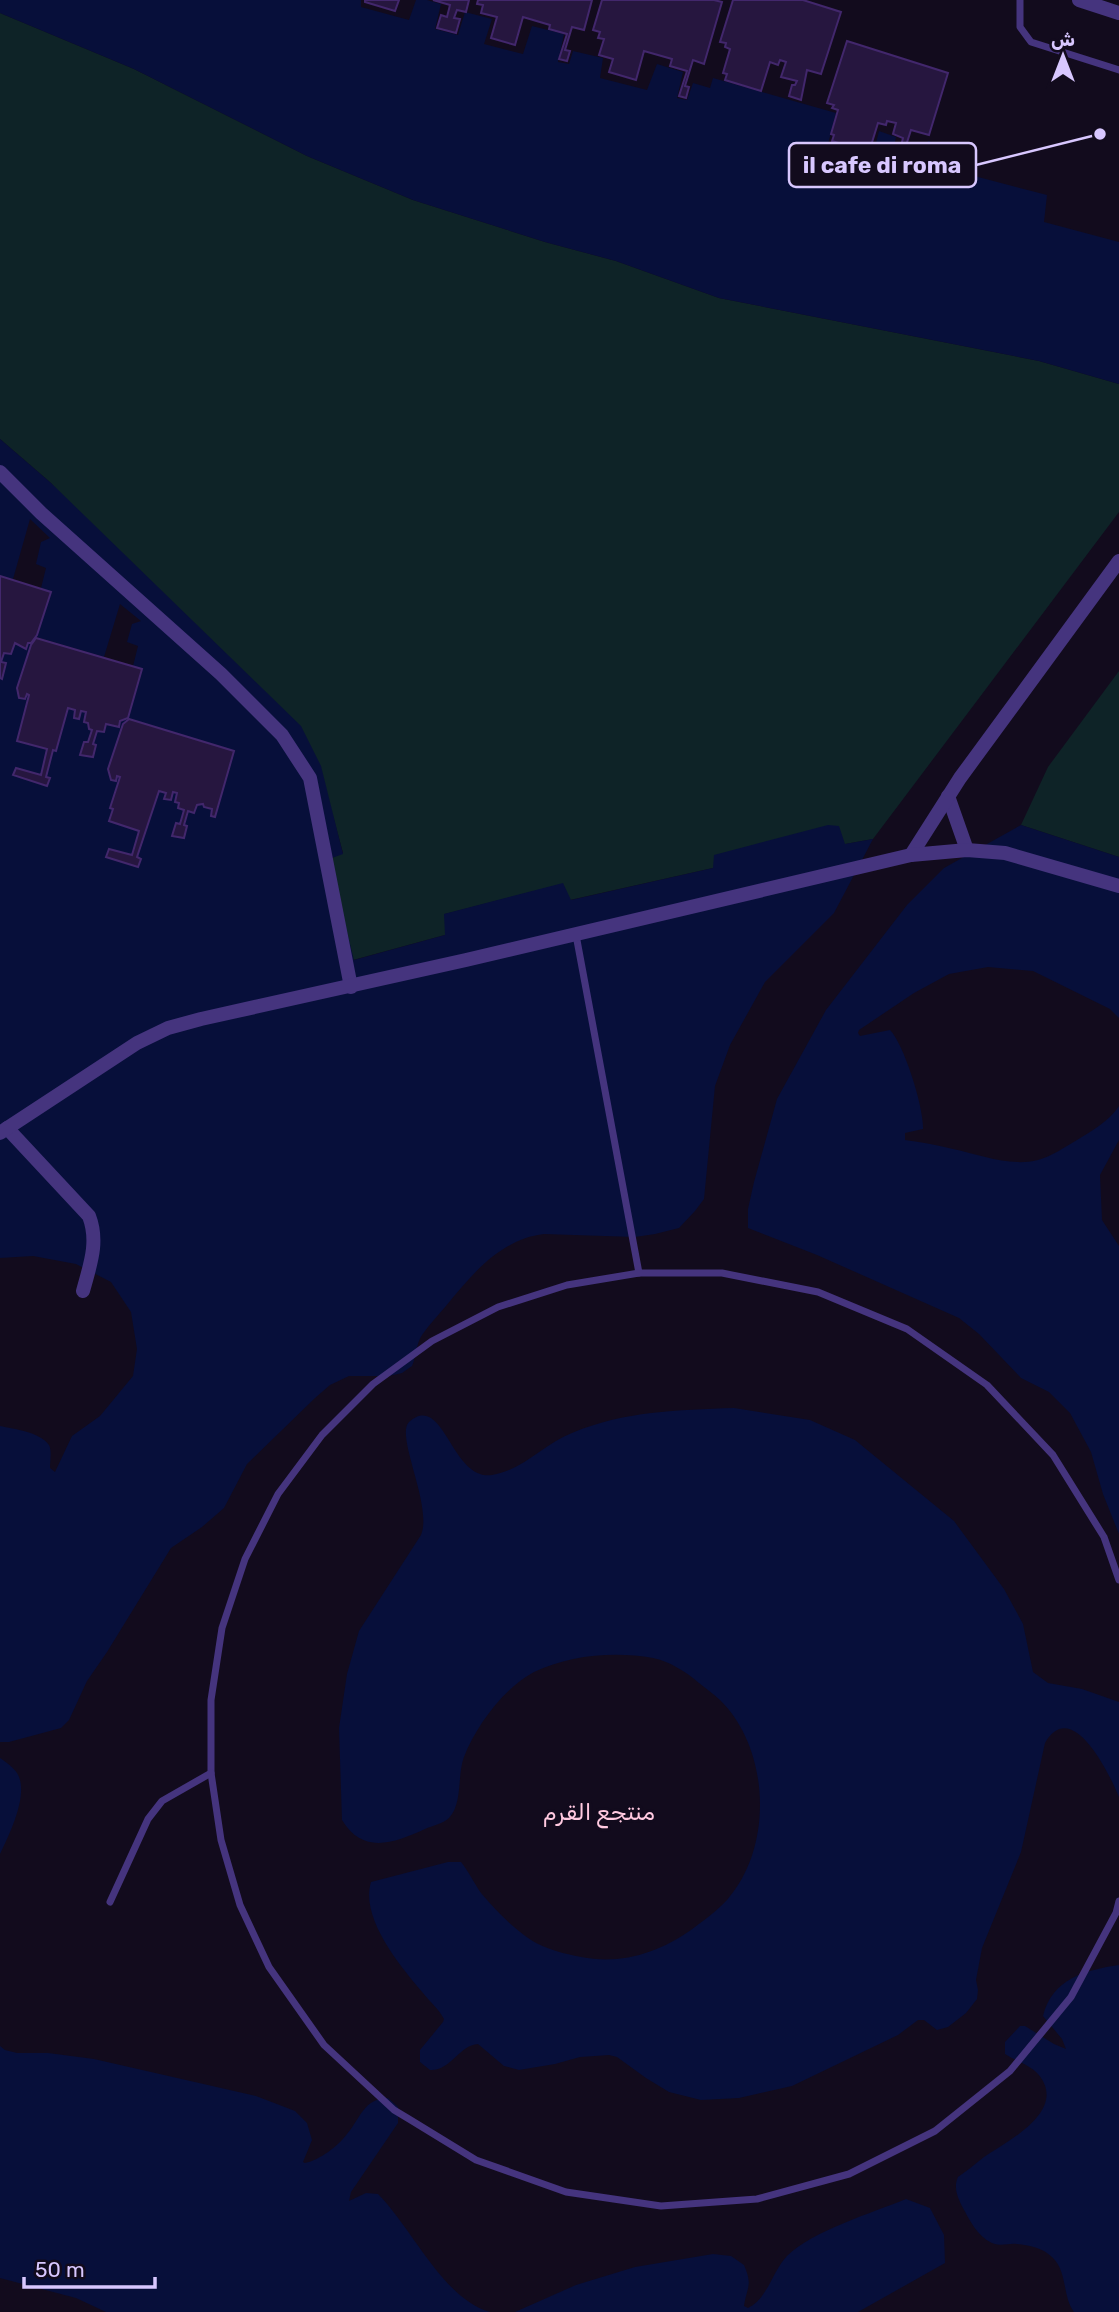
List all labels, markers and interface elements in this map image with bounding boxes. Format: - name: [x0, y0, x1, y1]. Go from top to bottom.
- north arrow: [1028, 21, 1098, 91]
- text: ش: [1051, 28, 1075, 51]
- callout: il cafe di roma: [789, 143, 976, 187]
- text: il cafe di roma: [803, 151, 961, 179]
- district label: منتجع القرم: [543, 1798, 655, 1829]
- scale bar: [24, 2246, 156, 2290]
- text: 50 m: [35, 2257, 85, 2282]

